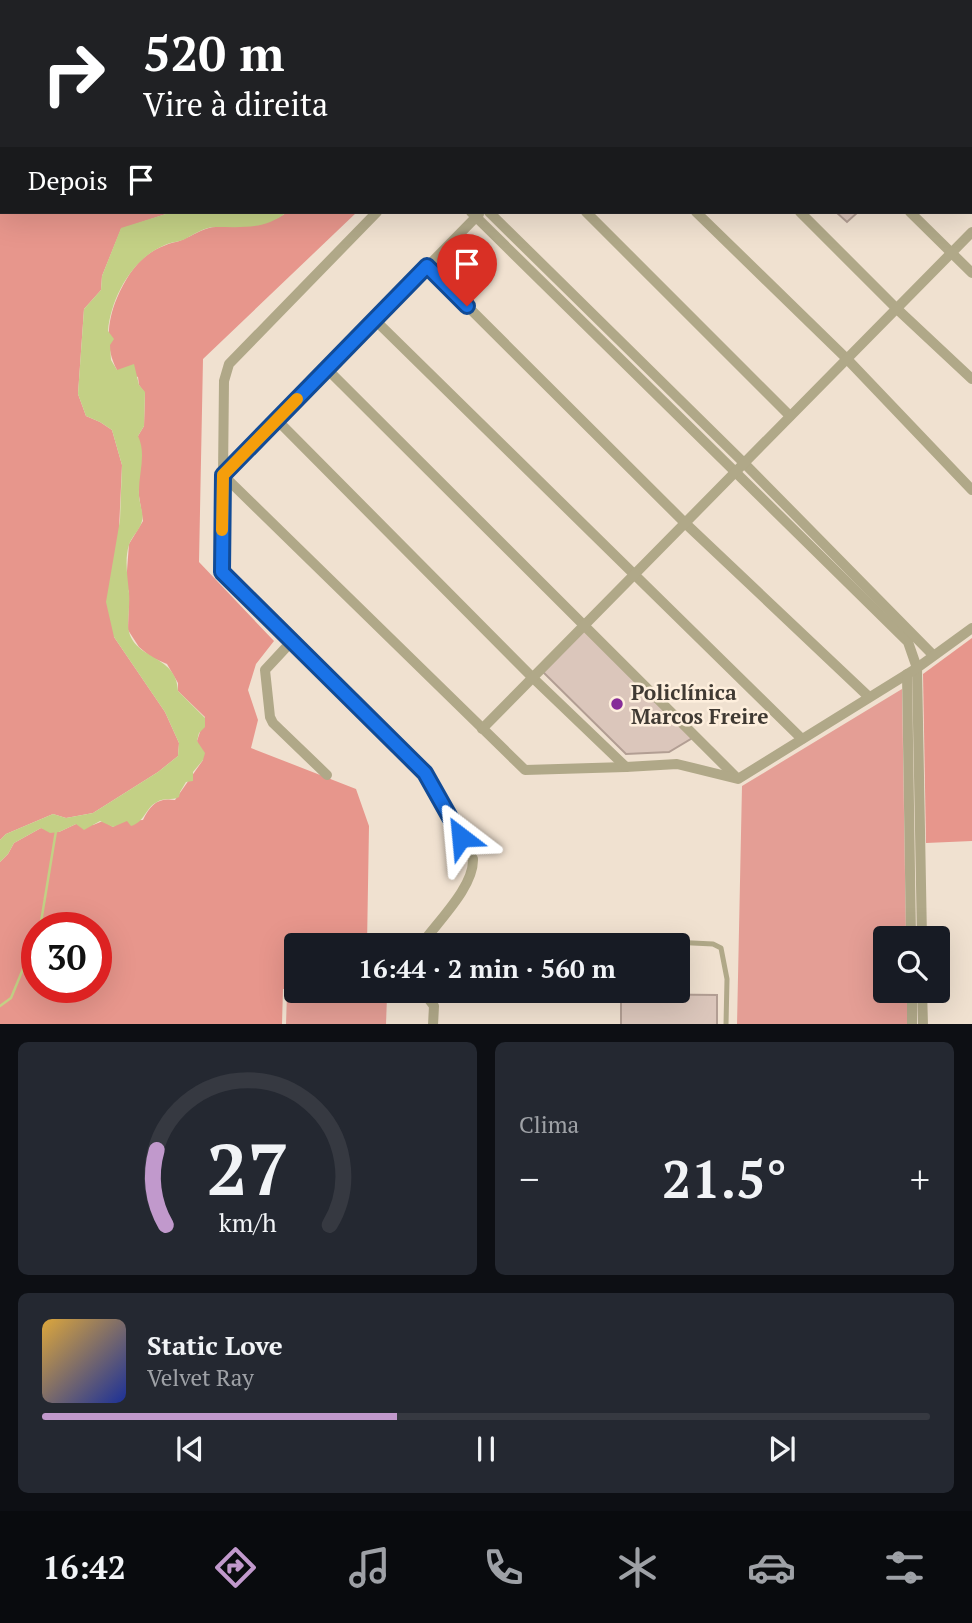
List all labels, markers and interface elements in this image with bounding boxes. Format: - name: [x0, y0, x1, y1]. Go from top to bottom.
- text: 520 m: [143, 20, 285, 85]
- icon: right: [28, 28, 119, 119]
- text: Vire à direita: [143, 83, 328, 125]
- icon: arrive: [122, 161, 160, 199]
- text: Depois: [28, 163, 108, 197]
- pin: [437, 234, 497, 306]
- icon: arrive: [448, 245, 486, 283]
- place label: Policlínica Marcos Freire: [631, 678, 768, 730]
- marker: Policlínica Marcos Freire: [609, 696, 625, 712]
- position arrow: [424, 800, 498, 874]
- speed limit sign: 30: [21, 912, 112, 1003]
- map controls: [873, 926, 950, 1003]
- button: search: [873, 926, 950, 1003]
- text: 16:44 · 2 min · 560 m: [358, 951, 616, 985]
- text: Clima: [519, 1109, 579, 1140]
- text: 27: [206, 1119, 289, 1216]
- text: 21.5°: [662, 1144, 787, 1213]
- text: −: [519, 1154, 539, 1204]
- text: +: [910, 1154, 930, 1204]
- text: km/h: [219, 1205, 277, 1238]
- text: Static Love: [147, 1328, 283, 1362]
- text: Velvet Ray: [147, 1362, 254, 1393]
- icon: previous: [171, 1430, 209, 1468]
- icon: pause: [467, 1430, 505, 1468]
- icon: next: [763, 1430, 801, 1468]
- icon: directions: [211, 1543, 260, 1592]
- icon: music: [345, 1543, 394, 1592]
- icon: phone: [479, 1543, 528, 1592]
- icon: climate: [613, 1543, 662, 1592]
- icon: car: [747, 1543, 796, 1592]
- icon: filters: [880, 1543, 929, 1592]
- text: 16:42: [42, 1546, 126, 1588]

